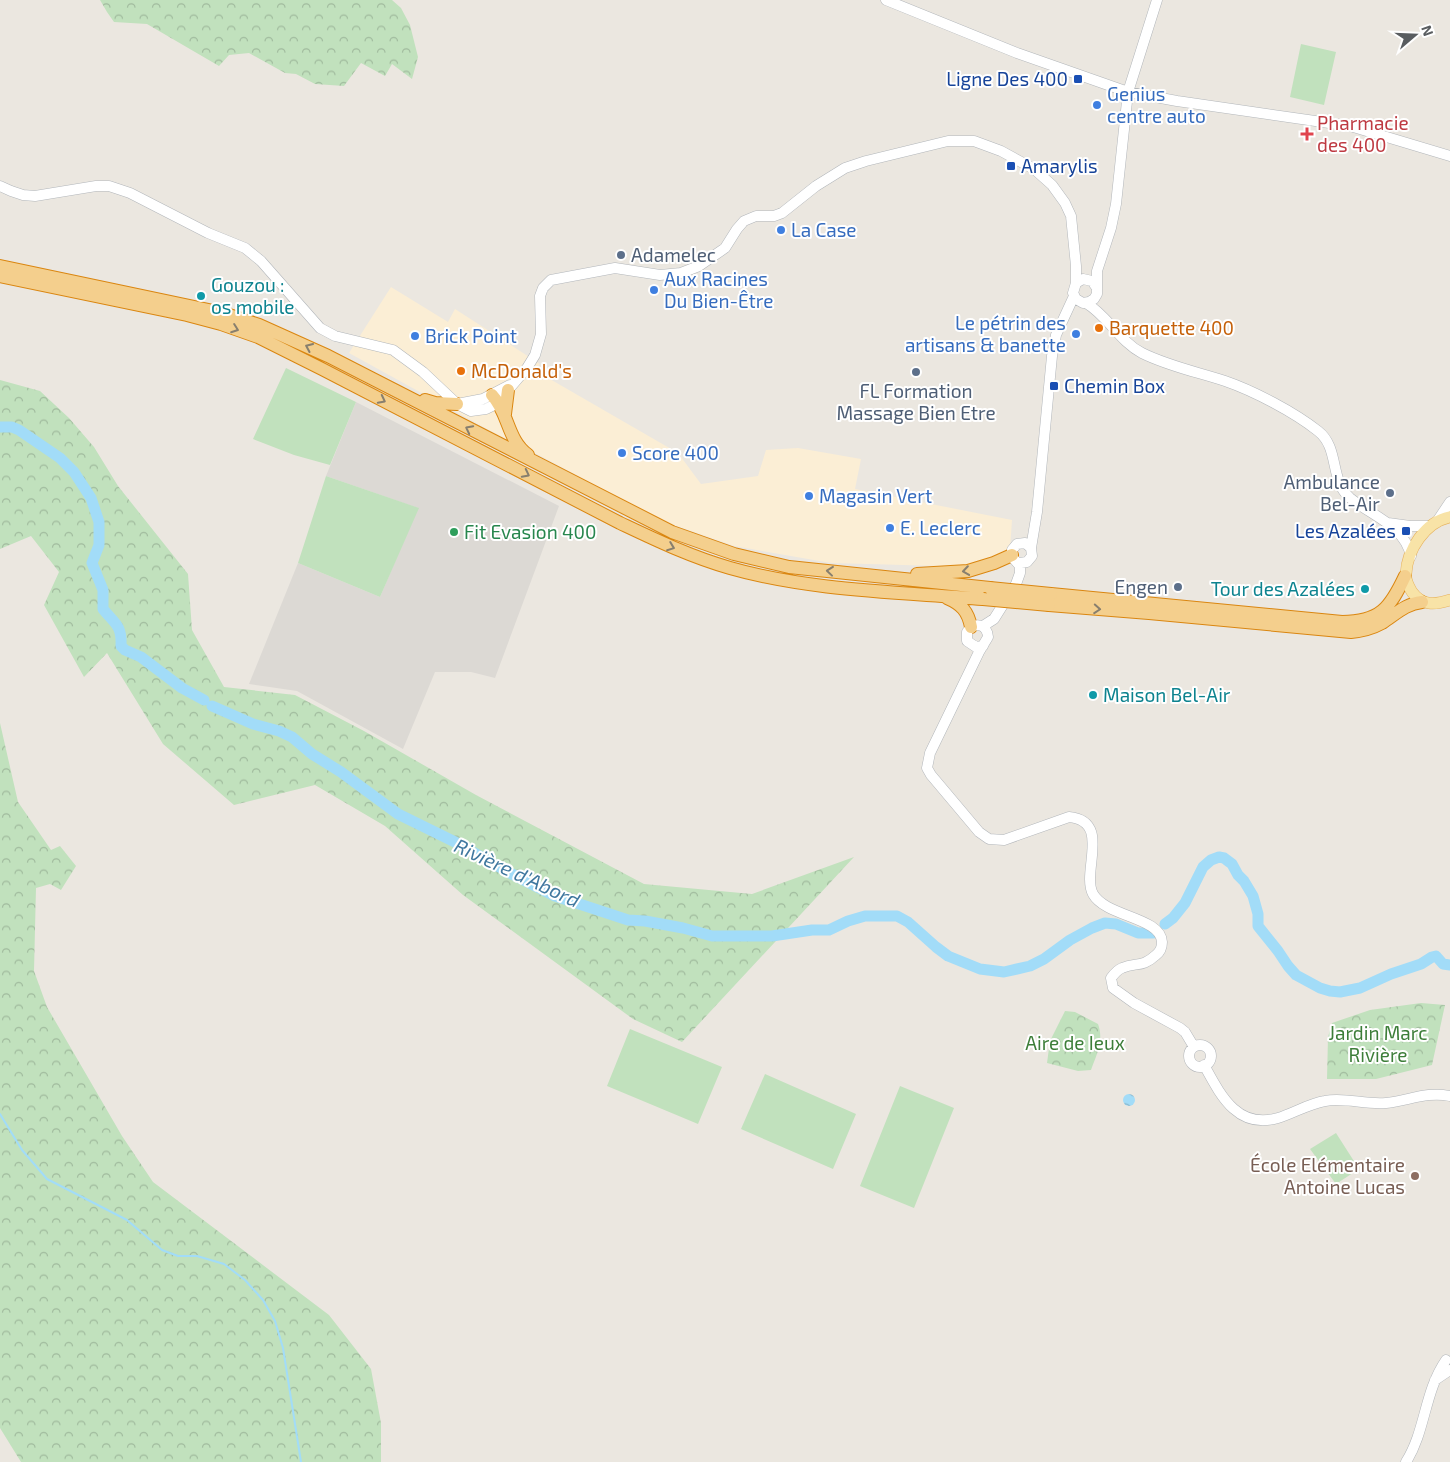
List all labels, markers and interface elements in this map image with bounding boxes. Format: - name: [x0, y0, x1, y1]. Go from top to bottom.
- north arrow: [1390, 10, 1440, 60]
- text: N: [1418, 23, 1437, 38]
- place label: Ligne Des 400: [946, 67, 1068, 90]
- marker: Ligne Des 400: [1072, 73, 1084, 85]
- place label: Genius centre auto: [1107, 82, 1206, 127]
- marker: Genius centre auto: [1091, 99, 1103, 111]
- place label: Pharmacie des 400: [1317, 111, 1409, 156]
- marker: Pharmacie des 400: [1301, 128, 1313, 140]
- place label: Amarylis: [1021, 154, 1098, 177]
- marker: Amarylis: [1005, 160, 1017, 172]
- place label: La Case: [791, 218, 857, 241]
- marker: La Case: [775, 224, 787, 236]
- place label: Adamelec: [631, 243, 716, 266]
- marker: Adamelec: [615, 249, 627, 261]
- place label: Aux Racines Du Bien-Être: [664, 267, 773, 312]
- place label: Gouzou : os mobile: [211, 273, 295, 318]
- marker: Aux Racines Du Bien-Être: [648, 284, 660, 296]
- marker: Gouzou : os mobile: [195, 290, 207, 302]
- place label: Le pétrin des artisans & banette: [905, 311, 1066, 356]
- place label: Barquette 400: [1109, 316, 1234, 339]
- marker: Barquette 400: [1093, 322, 1105, 334]
- one-way arrow: [230, 323, 239, 333]
- place label: Brick Point: [425, 324, 517, 347]
- marker: Le pétrin des artisans & banette: [1070, 328, 1082, 340]
- marker: Brick Point: [409, 330, 421, 342]
- one-way arrow: [305, 343, 314, 354]
- place label: McDonald's: [471, 359, 572, 382]
- marker: McDonald's: [455, 365, 467, 377]
- marker: FL Formation Massage Bien Etre: [910, 366, 922, 378]
- place label: Chemin Box: [1064, 374, 1165, 397]
- place label: FL Formation Massage Bien Etre: [836, 379, 996, 424]
- marker: Chemin Box: [1048, 380, 1060, 392]
- one-way arrow: [376, 394, 385, 404]
- one-way arrow: [465, 425, 474, 435]
- place label: Score 400: [632, 441, 719, 464]
- marker: Score 400: [616, 447, 628, 459]
- one-way arrow: [521, 468, 530, 478]
- place label: Ambulance Bel-Air: [1283, 470, 1380, 515]
- place label: Magasin Vert: [819, 484, 932, 507]
- marker: Ambulance Bel-Air: [1384, 487, 1396, 499]
- marker: Magasin Vert: [803, 490, 815, 502]
- place label: E. Leclerc: [900, 516, 981, 539]
- place label: Les Azalées: [1295, 519, 1396, 542]
- place label: Fit Evasion 400: [464, 520, 597, 543]
- marker: E. Leclerc: [884, 522, 896, 534]
- marker: Les Azalées: [1400, 525, 1412, 537]
- marker: Fit Evasion 400: [448, 526, 460, 538]
- one-way arrow: [666, 541, 675, 551]
- one-way arrow: [961, 565, 970, 575]
- one-way arrow: [826, 566, 834, 577]
- place label: Engen: [1115, 575, 1168, 598]
- place label: Tour des Azalées: [1211, 577, 1355, 600]
- marker: Engen: [1172, 581, 1184, 593]
- marker: Tour des Azalées: [1359, 583, 1371, 595]
- one-way arrow: [1094, 603, 1102, 614]
- place label: Maison Bel-Air: [1103, 683, 1231, 706]
- marker: Maison Bel-Air: [1087, 689, 1099, 701]
- water label: Rivière d'Abord: [451, 833, 584, 912]
- park label: Jardin Marc Rivière: [1329, 1021, 1427, 1066]
- park label: Aire de Ieux: [1025, 1031, 1125, 1054]
- place label: École Elémentaire Antoine Lucas: [1250, 1153, 1405, 1198]
- marker: École Elémentaire Antoine Lucas: [1409, 1170, 1421, 1182]

